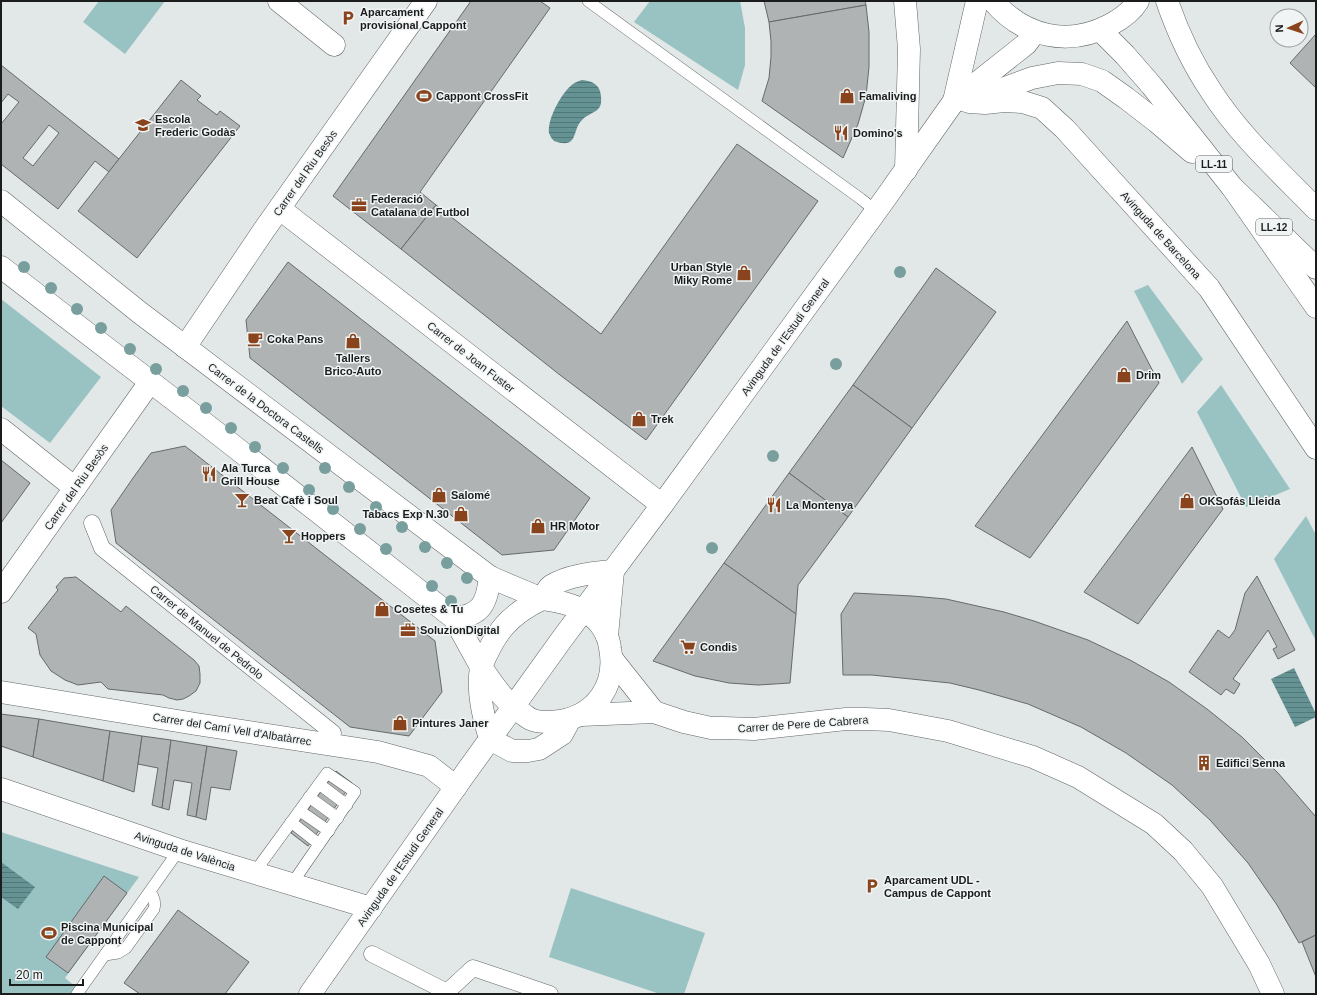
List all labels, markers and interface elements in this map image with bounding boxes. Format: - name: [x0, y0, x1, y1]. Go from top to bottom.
- place label: Aparcament provisional Cappont: [360, 6, 467, 31]
- north arrow: [1269, 8, 1309, 48]
- parking icon: Aparcament provisional Cappont: [339, 9, 357, 27]
- text: N: [1273, 24, 1285, 33]
- sports icon: Cappont CrossFit: [415, 87, 433, 105]
- shop icon: Famaliving: [838, 87, 856, 105]
- place label: Cappont CrossFit: [436, 90, 529, 102]
- place label: Famaliving: [859, 90, 916, 102]
- place label: Escola Frederic Godàs: [155, 113, 236, 138]
- school or university icon: Escola Frederic Godàs: [134, 116, 152, 134]
- restaurant icon: Domino's: [832, 124, 850, 142]
- street label: Carrer del Riu Besòs: [271, 127, 339, 218]
- place label: Domino's: [853, 127, 903, 139]
- road number: LL-11: [1196, 156, 1232, 172]
- street label: Avinguda de Barcelona: [1119, 189, 1204, 282]
- place label: Federació Catalana de Futbol: [371, 193, 469, 218]
- office icon: Federació Catalana de Futbol: [350, 196, 368, 214]
- road number: LL-12: [1256, 219, 1292, 235]
- place label: Urban Style Miky Rome: [671, 261, 732, 286]
- shop icon: Urban Style Miky Rome: [735, 264, 753, 282]
- street label: Avinguda de l'Estudi General: [739, 276, 831, 398]
- street label: Carrer de Joan Fuster: [425, 319, 517, 395]
- cafe icon: Coka Pans: [246, 330, 264, 348]
- shop icon: Tallers Brico-Auto: [344, 332, 362, 350]
- place label: Coka Pans: [267, 333, 323, 345]
- place label: Tallers Brico-Auto: [325, 352, 382, 377]
- street label: Carrer de la Doctora Castells: [206, 361, 327, 456]
- shop icon: Drim: [1115, 366, 1133, 384]
- place label: Drim: [1136, 369, 1161, 381]
- shop icon: Trek: [630, 410, 648, 428]
- place label: Trek: [651, 413, 675, 425]
- street label: Carrer del Riu Besòs: [42, 441, 110, 532]
- place label: Ala Turca Grill House: [221, 462, 280, 487]
- restaurant icon: Ala Turca Grill House: [200, 465, 218, 483]
- shop icon: Salomé: [430, 486, 448, 504]
- place label: Salomé: [451, 489, 490, 501]
- bar icon: Beat Cafè i Soul: [233, 491, 251, 509]
- shop icon: OKSofás Lleida: [1178, 492, 1196, 510]
- place label: Beat Cafè i Soul: [254, 494, 338, 506]
- place label: OKSofás Lleida: [1199, 495, 1281, 507]
- restaurant icon: La Montenya: [765, 496, 783, 514]
- place label: La Montenya: [786, 499, 854, 511]
- shop icon: Tabacs Exp N.30: [452, 505, 470, 523]
- place label: Tabacs Exp N.30: [362, 508, 449, 520]
- shop icon: HR Motor: [529, 517, 547, 535]
- place label: HR Motor: [550, 520, 600, 532]
- bar icon: Hoppers: [280, 527, 298, 545]
- place label: Hoppers: [301, 530, 346, 542]
- street label: Carrer de Manuel de Pedrolo: [148, 583, 266, 681]
- shop icon: Cosetes & Tu: [373, 600, 391, 618]
- place label: Cosetes & Tu: [394, 603, 463, 615]
- office icon: SoluzionDigital: [399, 621, 417, 639]
- place label: SoluzionDigital: [420, 624, 499, 636]
- supermarket icon: Condis: [679, 638, 697, 656]
- place label: Condis: [700, 641, 737, 653]
- street label: Carrer del Camí Vell d'Albatàrrec: [152, 711, 313, 748]
- street label: Carrer de Pere de Cabrera: [737, 713, 870, 735]
- shop icon: Pintures Janer: [391, 714, 409, 732]
- place label: Pintures Janer: [412, 717, 489, 729]
- building icon: Edifici Senna: [1195, 754, 1213, 772]
- place label: Edifici Senna: [1216, 757, 1286, 769]
- street label: Avinguda de l'Estudi General: [355, 806, 445, 928]
- street label: Avinguda de València: [133, 829, 238, 873]
- place label: Aparcament UDL - Campus de Cappont: [884, 874, 991, 899]
- parking icon: Aparcament UDL - Campus de Cappont: [863, 877, 881, 895]
- place label: Piscina Municipal de Cappont: [61, 921, 153, 946]
- sports icon: Piscina Municipal de Cappont: [40, 924, 58, 942]
- scale bar: [10, 961, 83, 987]
- text: 20 m: [16, 968, 43, 982]

